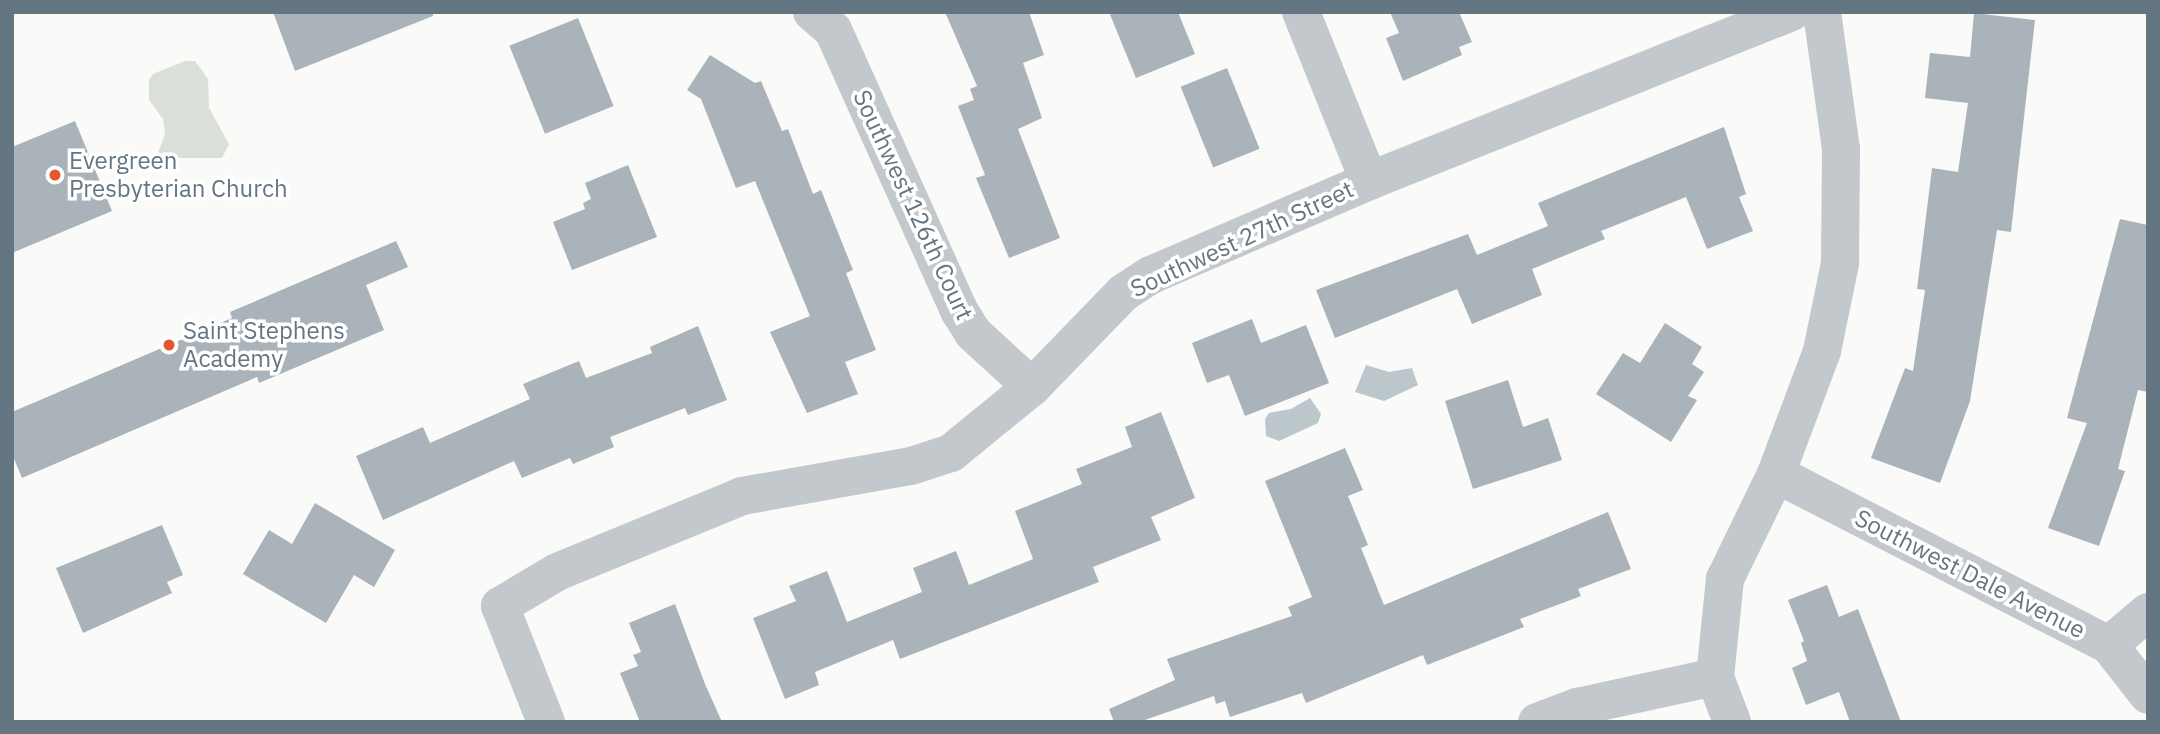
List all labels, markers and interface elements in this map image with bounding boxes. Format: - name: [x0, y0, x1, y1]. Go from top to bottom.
- street label: Southwest 126th Court: [847, 86, 979, 324]
- place label: Evergreen Presbyterian Church: [69, 147, 288, 203]
- marker: Evergreen Presbyterian Church: [47, 167, 63, 183]
- street label: Southwest 27th Street: [1126, 175, 1358, 303]
- place label: Saint Stephens Academy: [183, 317, 345, 373]
- marker: Saint Stephens Academy: [161, 337, 177, 353]
- street label: Southwest Dale Avenue: [1850, 503, 2090, 645]

